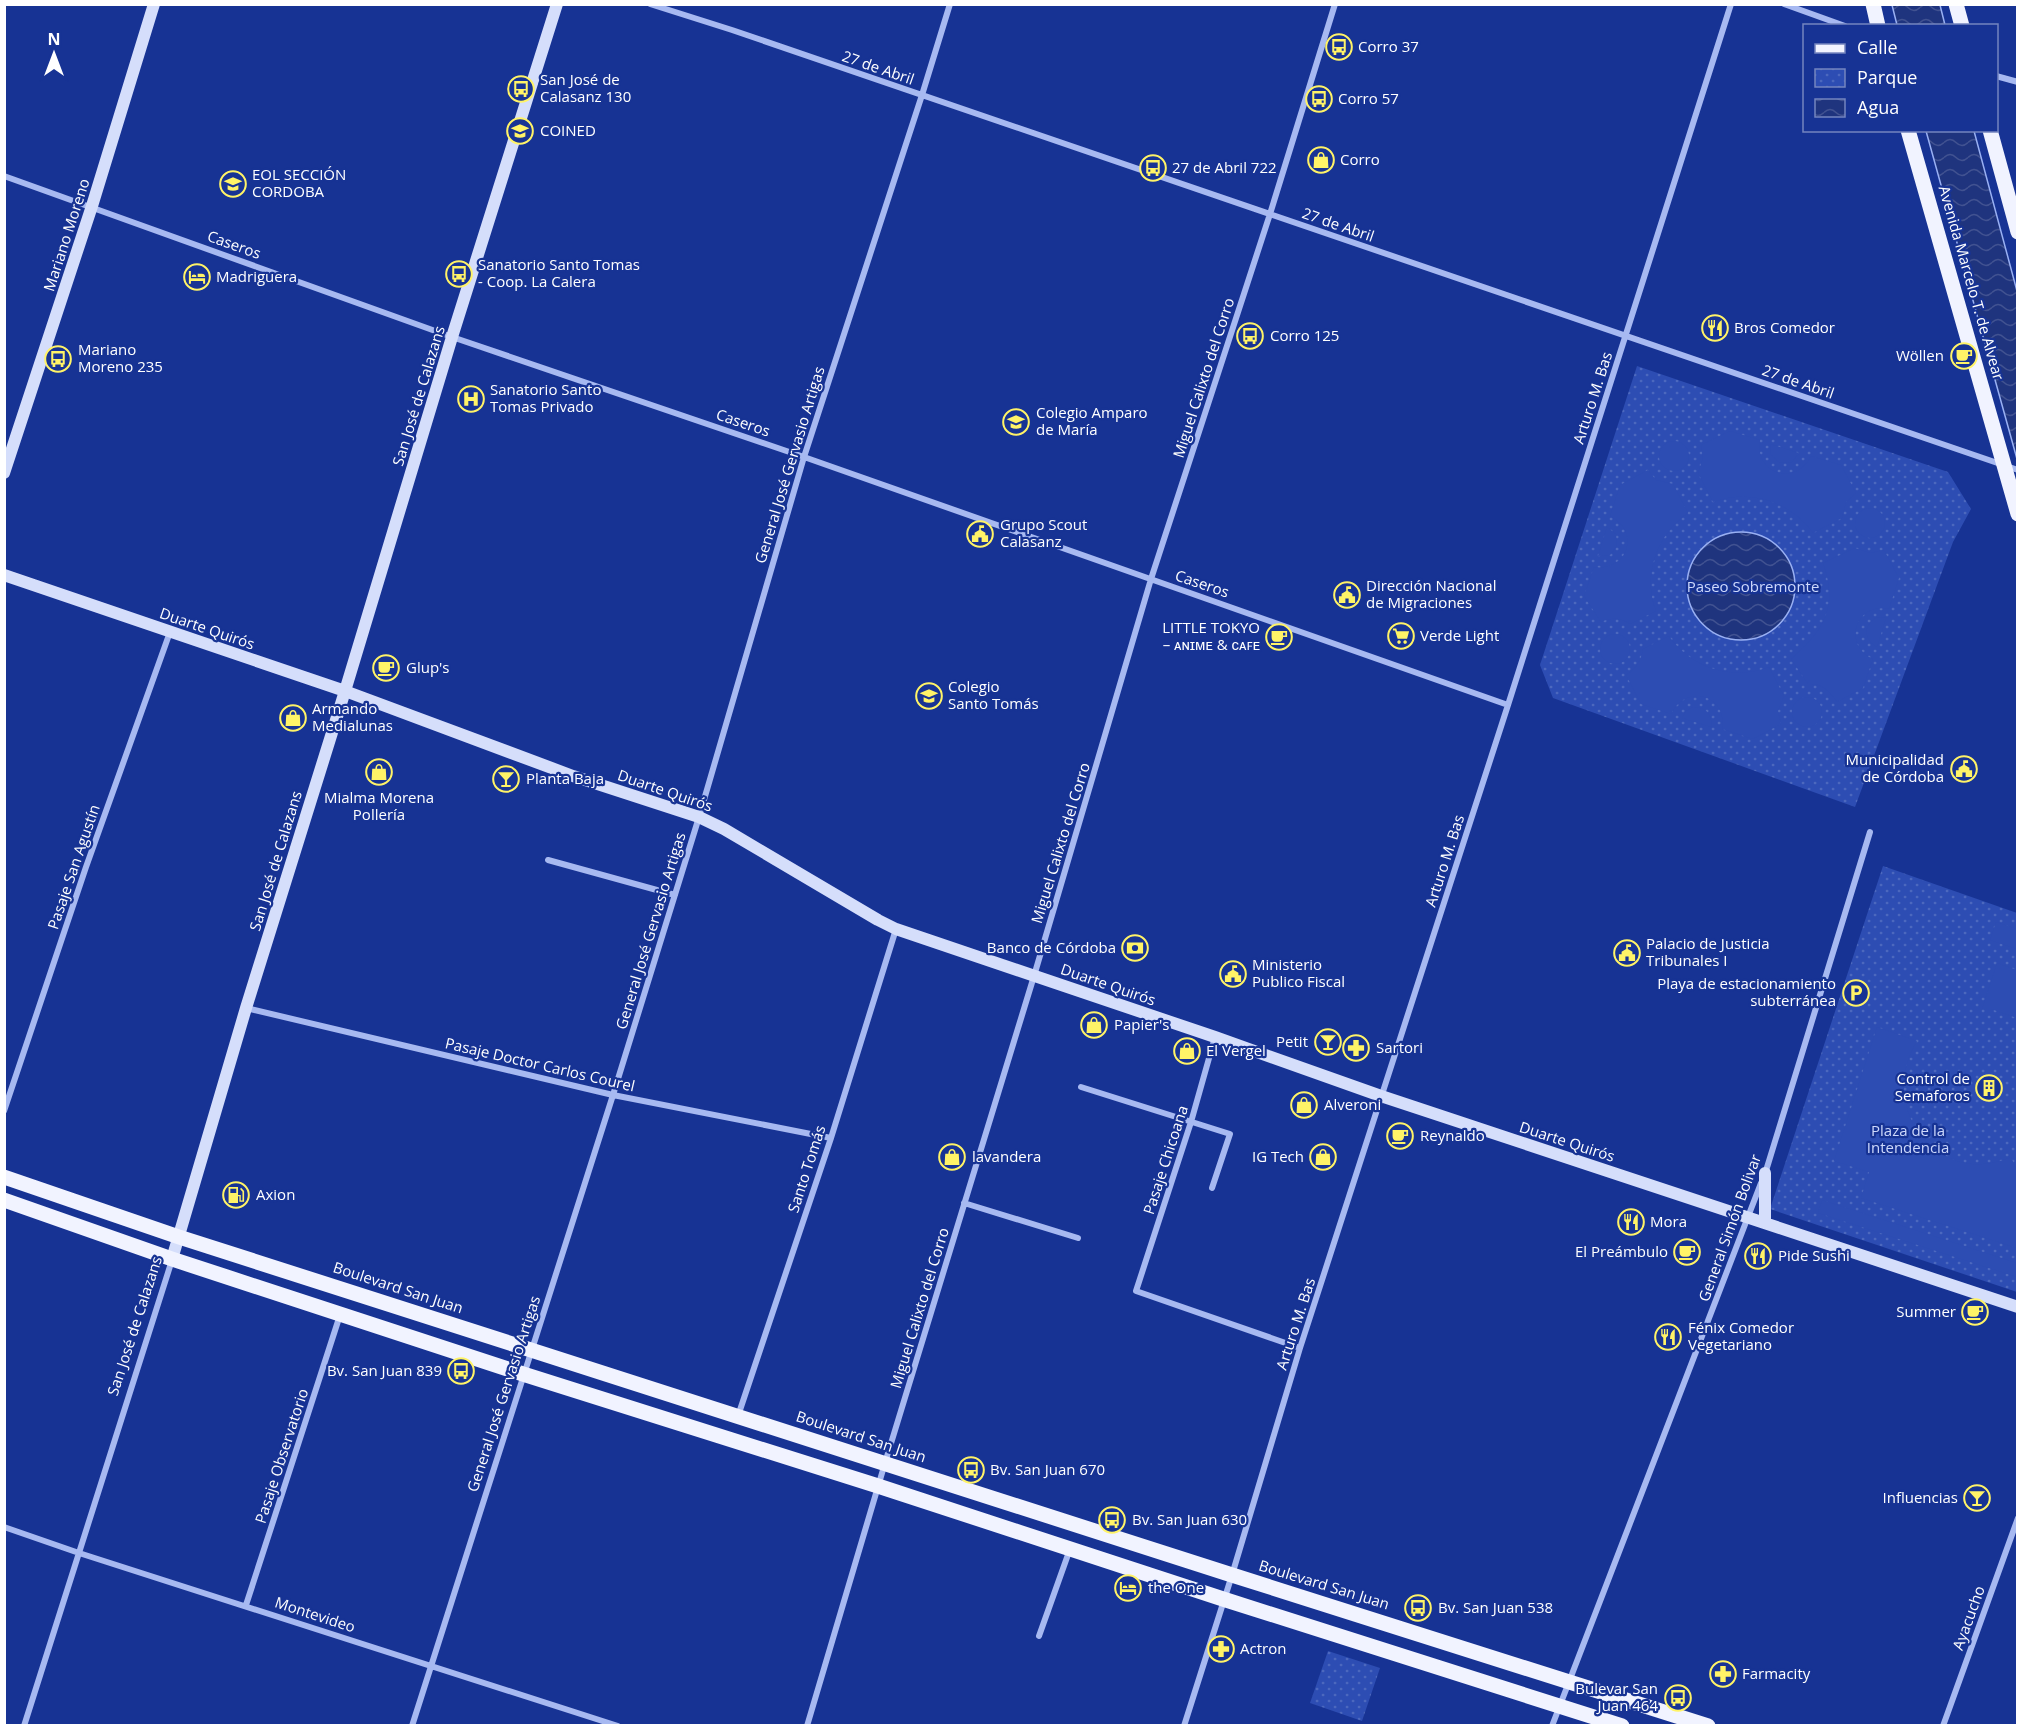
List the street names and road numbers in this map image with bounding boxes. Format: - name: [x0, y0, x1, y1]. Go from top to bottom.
- street label: 27 de Abril: [840, 45, 917, 89]
- street label: Mariano Moreno: [38, 176, 94, 294]
- street label: Avenida Marcelo T. de Alvear: [1935, 183, 2009, 382]
- street label: 27 de Abril: [1300, 202, 1377, 246]
- street label: Caseros: [205, 225, 264, 263]
- street label: Miguel Calixto del Corro: [1168, 295, 1238, 460]
- street label: San José de Calazans: [387, 323, 449, 468]
- street label: Arturo M. Bas: [1568, 349, 1616, 446]
- street label: 27 de Abril: [1760, 359, 1837, 403]
- street label: General José Gervasio Artigas: [749, 364, 829, 566]
- street label: Caseros: [714, 404, 773, 441]
- street label: Caseros: [1173, 565, 1232, 602]
- street label: Duarte Quirós: [157, 602, 257, 654]
- street label: Miguel Calixto del Corro: [1026, 760, 1094, 926]
- street label: Duarte Quirós: [615, 764, 715, 816]
- street label: San José de Calazans: [244, 788, 306, 933]
- street label: Pasaje San Agustín: [42, 802, 104, 932]
- street label: Arturo M. Bas: [1420, 812, 1468, 909]
- street label: General José Gervasio Artigas: [610, 830, 690, 1032]
- street label: Duarte Quirós: [1058, 958, 1158, 1010]
- street label: Pasaje Doctor Carlos Courel: [443, 1032, 637, 1096]
- street label: Pasaje Chicoana: [1138, 1103, 1192, 1217]
- street label: Duarte Quirós: [1517, 1116, 1618, 1166]
- street label: Santo Tomás: [783, 1122, 830, 1215]
- street label: General Simón Bolivar: [1693, 1151, 1765, 1304]
- street label: Miguel Calixto del Corro: [885, 1225, 953, 1391]
- street label: San José de Calazans: [102, 1254, 166, 1398]
- street label: Boulevard San Juan: [331, 1257, 466, 1318]
- street label: Arturo M. Bas: [1271, 1275, 1319, 1372]
- street label: General José Gervasio Artigas: [462, 1293, 544, 1494]
- street label: Pasaje Observatorio: [250, 1386, 312, 1526]
- street label: Boulevard San Juan: [794, 1406, 929, 1467]
- street label: Boulevard San Juan: [1257, 1555, 1392, 1613]
- street label: Ayacucho: [1947, 1583, 1989, 1653]
- street label: Montevideo: [273, 1592, 358, 1636]

